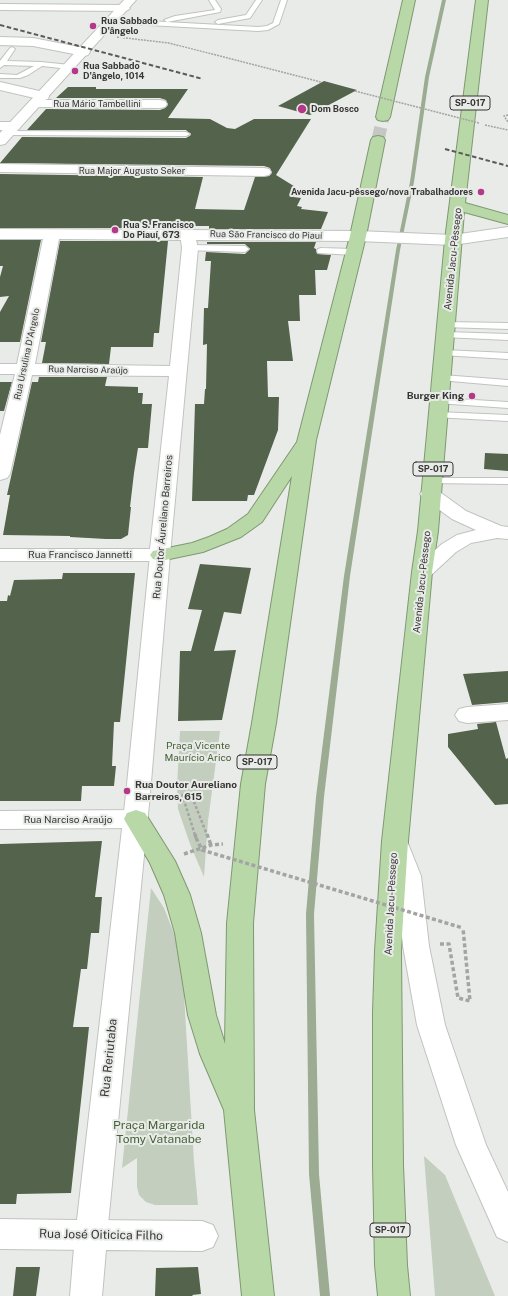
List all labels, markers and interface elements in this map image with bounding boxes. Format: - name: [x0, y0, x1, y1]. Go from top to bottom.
- place label: Rua Sabbado D'ângelo: [101, 16, 158, 37]
- marker: Rua Sabbado D'ângelo: [88, 21, 98, 31]
- place label: Rua Sabbado D'ângelo, 1014: [83, 61, 144, 82]
- marker: Rua Sabbado D'ângelo, 1014: [70, 66, 80, 76]
- road number: SP-017: [450, 96, 490, 110]
- street label: Rua Mário Tambellini: [53, 99, 141, 109]
- marker: Dom Bosco: [296, 103, 308, 115]
- place label: Dom Bosco: [311, 104, 359, 114]
- street label: Rua Major Augusto Seker: [79, 166, 185, 176]
- place label: Avenida Jacu-pêssego/nova Trabalhadores: [291, 187, 473, 197]
- marker: Avenida Jacu-pêssego/nova Trabalhadores: [476, 187, 486, 197]
- street label: Avenida Jacu-Pêssego: [442, 207, 464, 311]
- place label: Rua S. Francisco Do Piauí, 673: [123, 220, 194, 241]
- marker: Rua S. Francisco Do Piauí, 673: [110, 225, 120, 235]
- street label: Rua São Francisco do Piauí: [210, 229, 322, 241]
- street label: Rua Ursulina D'Angelo: [12, 307, 42, 401]
- street label: Rua Narciso Araújo: [48, 364, 128, 376]
- place label: Burger King: [407, 390, 464, 402]
- marker: Burger King: [467, 391, 477, 401]
- street label: Rua Doutor Áureliano Barreiros: [151, 455, 175, 599]
- road number: SP-017: [413, 462, 453, 476]
- street label: Avenida Jacu-Pêssego: [411, 530, 433, 634]
- street label: Rua Francisco Jannetti: [28, 549, 132, 561]
- park label: Praça Vicente Maurício Arico: [164, 740, 232, 764]
- road number: SP-017: [237, 755, 277, 769]
- place label: Rua Doutor Aureliano Barreiros, 615: [135, 779, 237, 802]
- marker: Rua Doutor Aureliano Barreiros, 615: [122, 786, 132, 796]
- street label: Rua Narciso Araújo: [24, 814, 112, 826]
- street label: Avenida Jacu-Pêssego: [382, 852, 400, 956]
- street label: Rua Reriutaba: [98, 1018, 120, 1098]
- park label: Praça Margarida Tomy Vatanabe: [113, 1118, 205, 1146]
- road number: SP-017: [370, 1223, 410, 1237]
- street label: Rua José Oiticica Filho: [39, 1227, 163, 1243]

